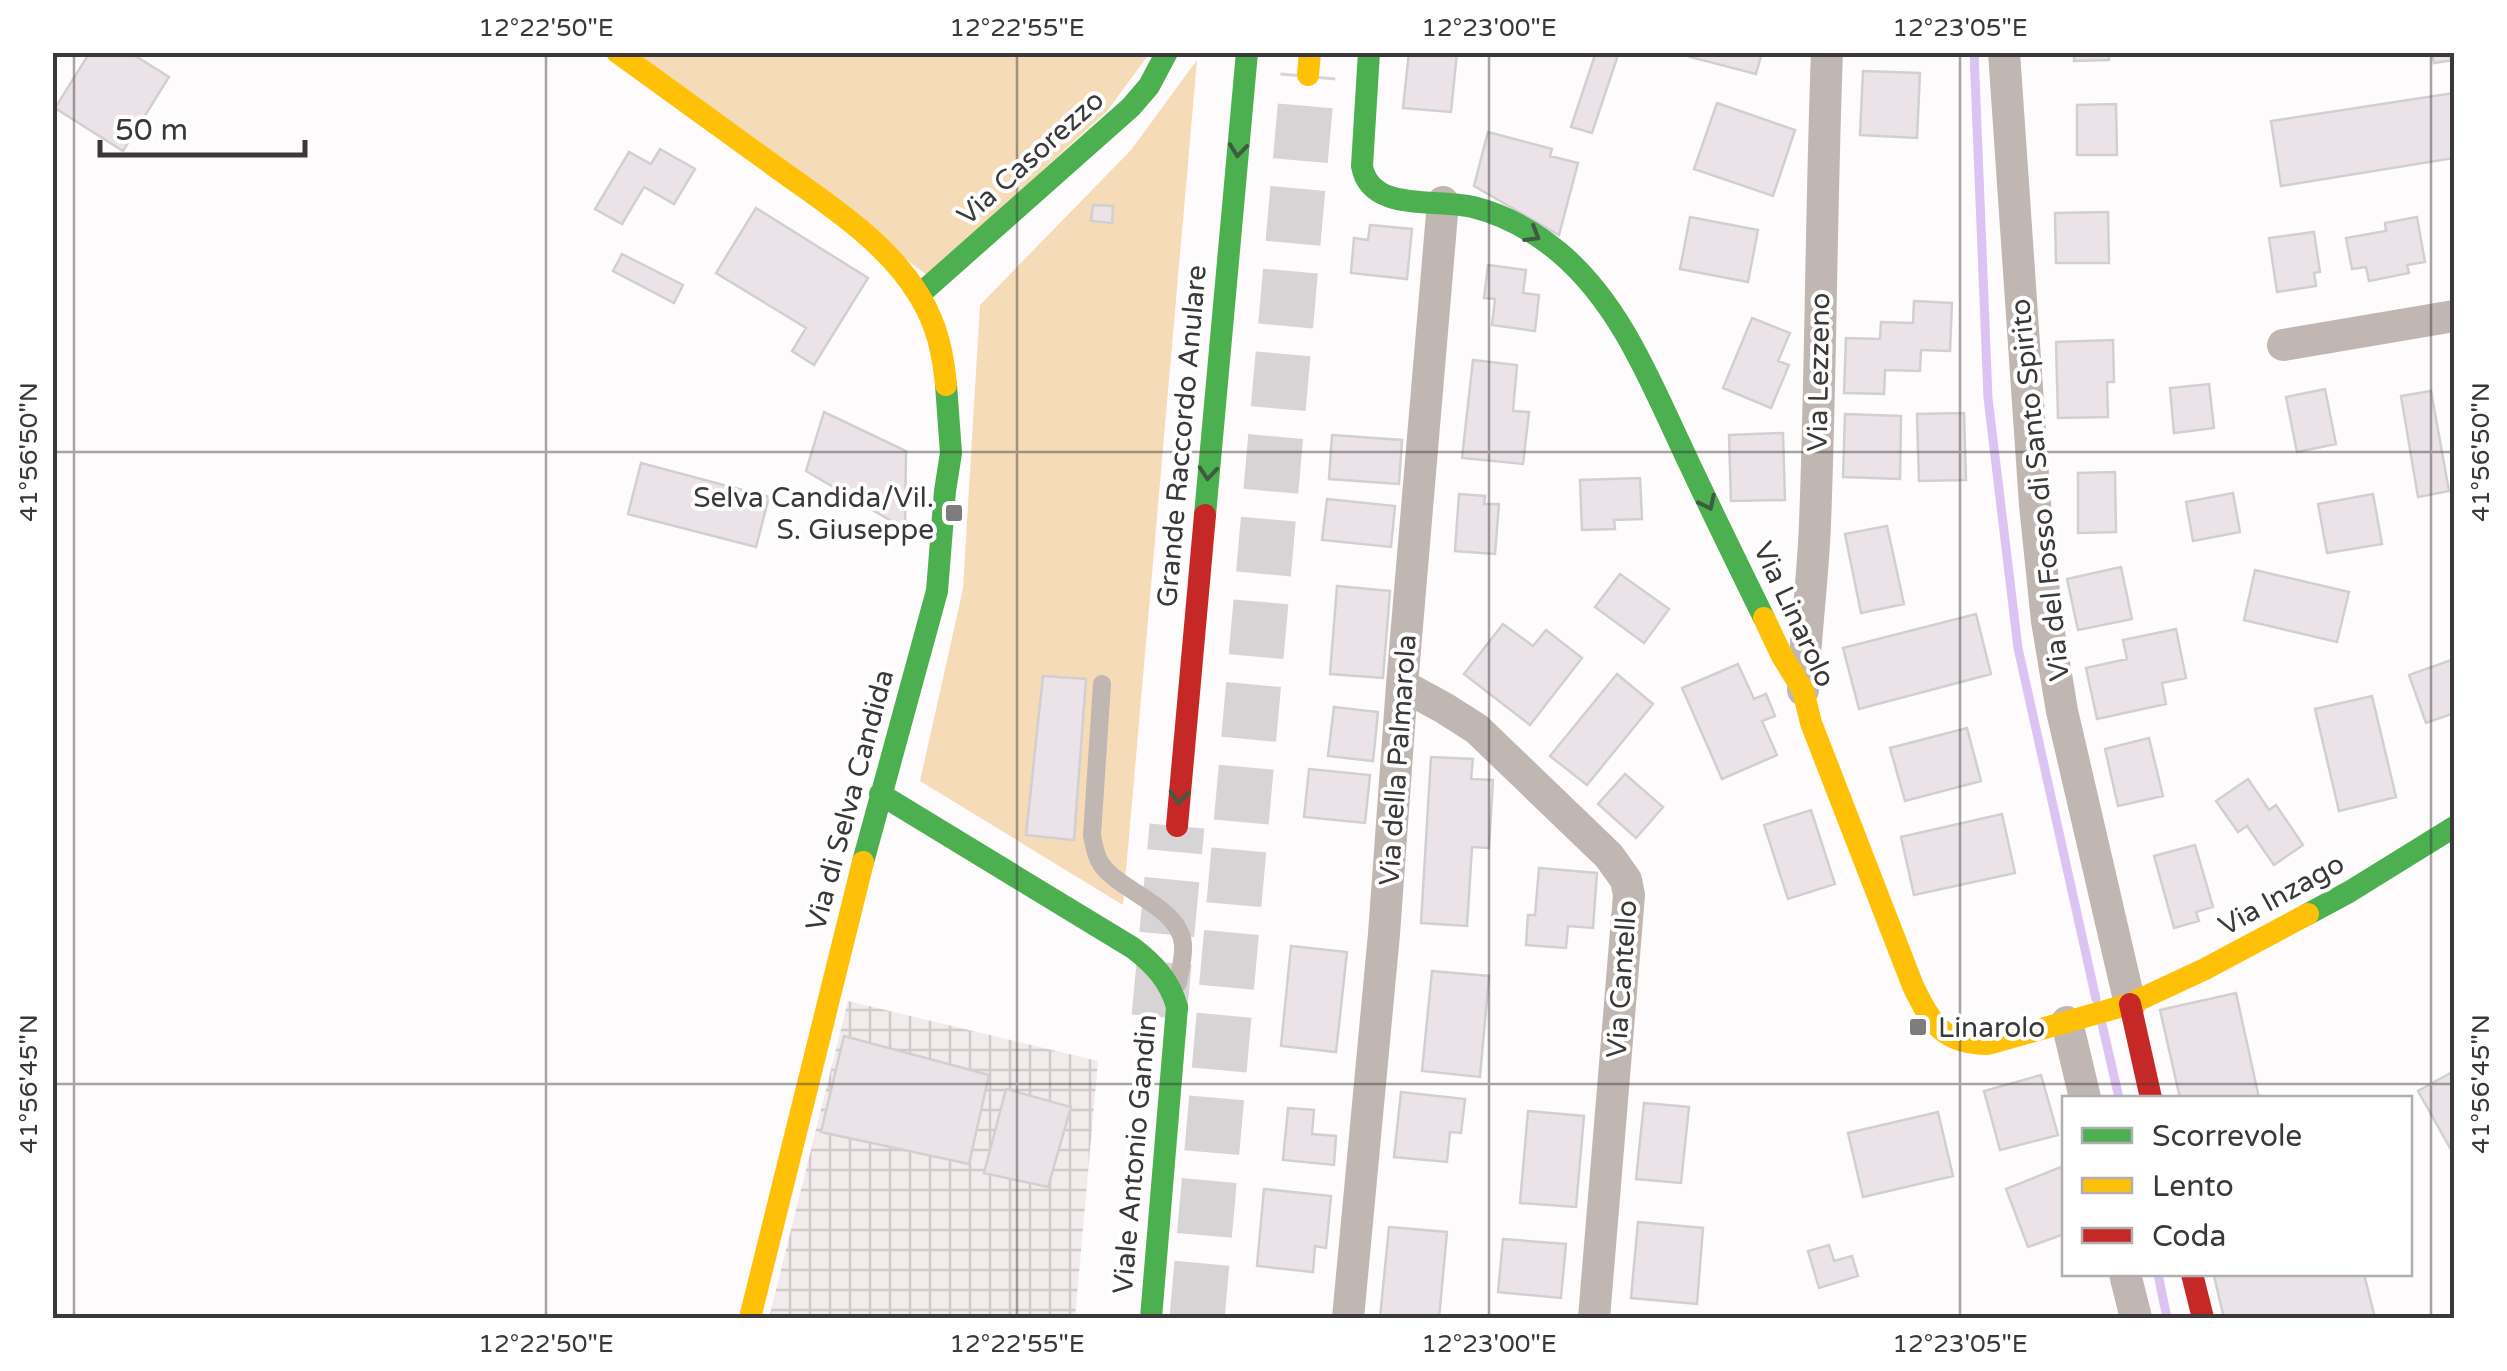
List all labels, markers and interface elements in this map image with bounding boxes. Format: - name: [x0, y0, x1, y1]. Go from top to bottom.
- text: 12°22'50"E: [478, 13, 614, 43]
- text: 12°22'55"E: [949, 13, 1085, 43]
- text: 12°23'00"E: [1421, 13, 1557, 43]
- text: 12°23'05"E: [1892, 13, 2028, 43]
- street label: Via Casorezzo: [950, 83, 1111, 233]
- scale bar: [100, 95, 305, 157]
- text: 50 m: [115, 112, 188, 149]
- one-way arrow: [1228, 142, 1249, 158]
- one-way arrow: [1522, 222, 1540, 241]
- street label: Grande Raccordo Anulare: [1150, 263, 1214, 609]
- street label: Via Lezzeno: [1801, 292, 1837, 452]
- street label: Via del Fosso di Santo Spirito: [2003, 297, 2077, 683]
- text: 41°56'50"N: [14, 382, 44, 522]
- text: 41°56'50"N: [2466, 382, 2496, 522]
- one-way arrow: [1197, 466, 1219, 482]
- place label: Selva Candida/Vil. S. Giuseppe: [693, 481, 934, 547]
- one-way arrow: [1696, 492, 1716, 510]
- marker: Selva Candida/Vil. S. Giuseppe: [943, 502, 965, 524]
- street label: Via Linarolo: [1746, 536, 1843, 692]
- street label: Via della Palmarola: [1372, 633, 1424, 887]
- street label: Via di Selva Candida: [799, 666, 901, 935]
- one-way arrow: [1169, 789, 1191, 805]
- street label: Via Inzago: [2213, 846, 2350, 943]
- street label: Via Cantello: [1600, 899, 1644, 1059]
- place label: Linarolo: [1938, 1011, 2045, 1045]
- street label: Viale Antonio Gandin: [1106, 1013, 1164, 1296]
- text: 41°56'45"N: [14, 1014, 44, 1154]
- text: 41°56'45"N: [2466, 1014, 2496, 1154]
- marker: Linarolo: [1907, 1016, 1929, 1038]
- legend: [2062, 1096, 2412, 1276]
- text: Scorrevole: [2152, 1118, 2302, 1155]
- text: Lento: [2152, 1168, 2234, 1205]
- text: Coda: [2152, 1218, 2226, 1255]
- text: 12°22'50"E: [478, 1329, 614, 1359]
- text: 12°22'55"E: [949, 1329, 1085, 1359]
- text: 12°23'00"E: [1421, 1329, 1557, 1359]
- text: 12°23'05"E: [1892, 1329, 2028, 1359]

